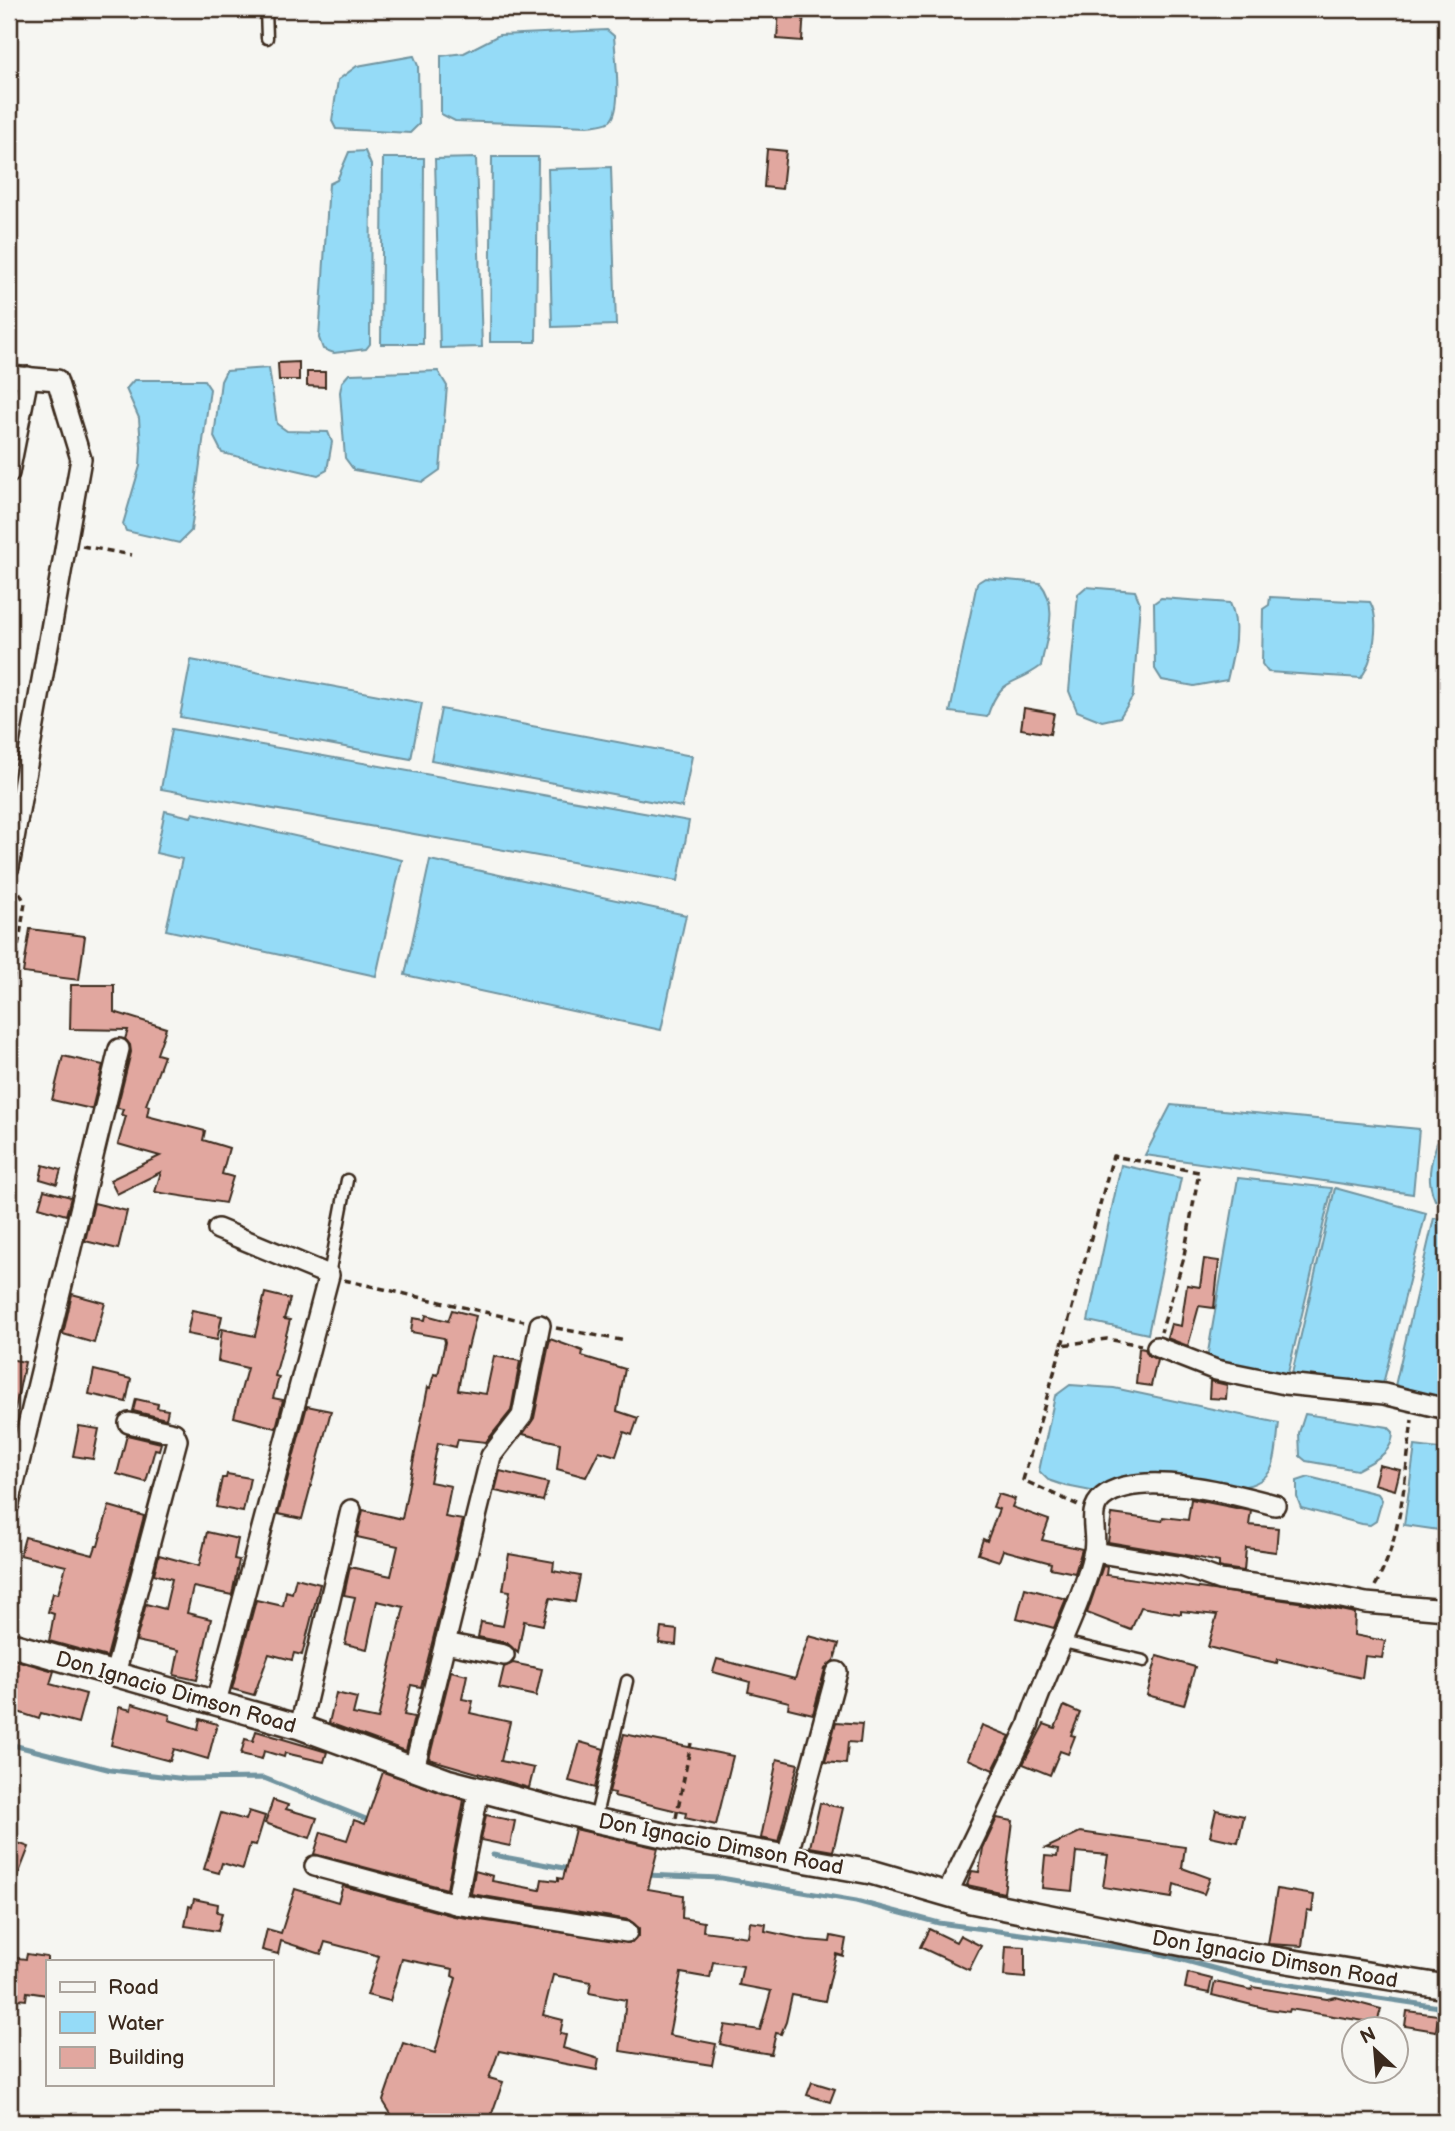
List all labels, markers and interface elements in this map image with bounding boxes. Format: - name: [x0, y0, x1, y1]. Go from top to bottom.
- street label: Don Ignacio Dimson Road: [53, 1646, 299, 1739]
- street label: Don Ignacio Dimson Road: [596, 1808, 845, 1880]
- street label: Don Ignacio Dimson Road: [1150, 1926, 1400, 1993]
- legend: [46, 1960, 273, 2086]
- text: Road: [108, 1975, 159, 2000]
- text: Water: [108, 2011, 164, 2036]
- north arrow: [1340, 2016, 1410, 2086]
- text: N: [1357, 2023, 1380, 2050]
- text: Building: [108, 2045, 184, 2070]

